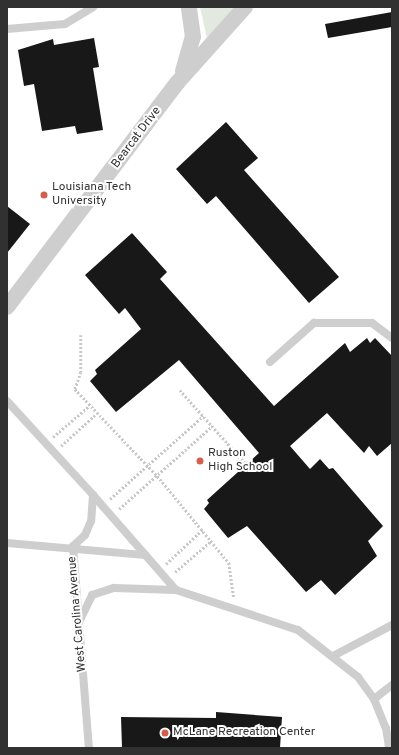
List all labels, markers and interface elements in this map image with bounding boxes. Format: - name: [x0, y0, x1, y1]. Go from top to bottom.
- street label: Bearcat Drive: [109, 105, 165, 171]
- place label: Louisiana Tech University: [52, 181, 132, 209]
- marker: Louisiana Tech University: [39, 190, 49, 200]
- place label: Ruston High School: [208, 447, 272, 475]
- marker: Ruston High School: [195, 456, 205, 466]
- street label: West Carolina Avenue: [66, 555, 90, 673]
- place label: McLane Recreation Center: [173, 726, 316, 740]
- marker: McLane Recreation Center: [160, 728, 170, 738]

